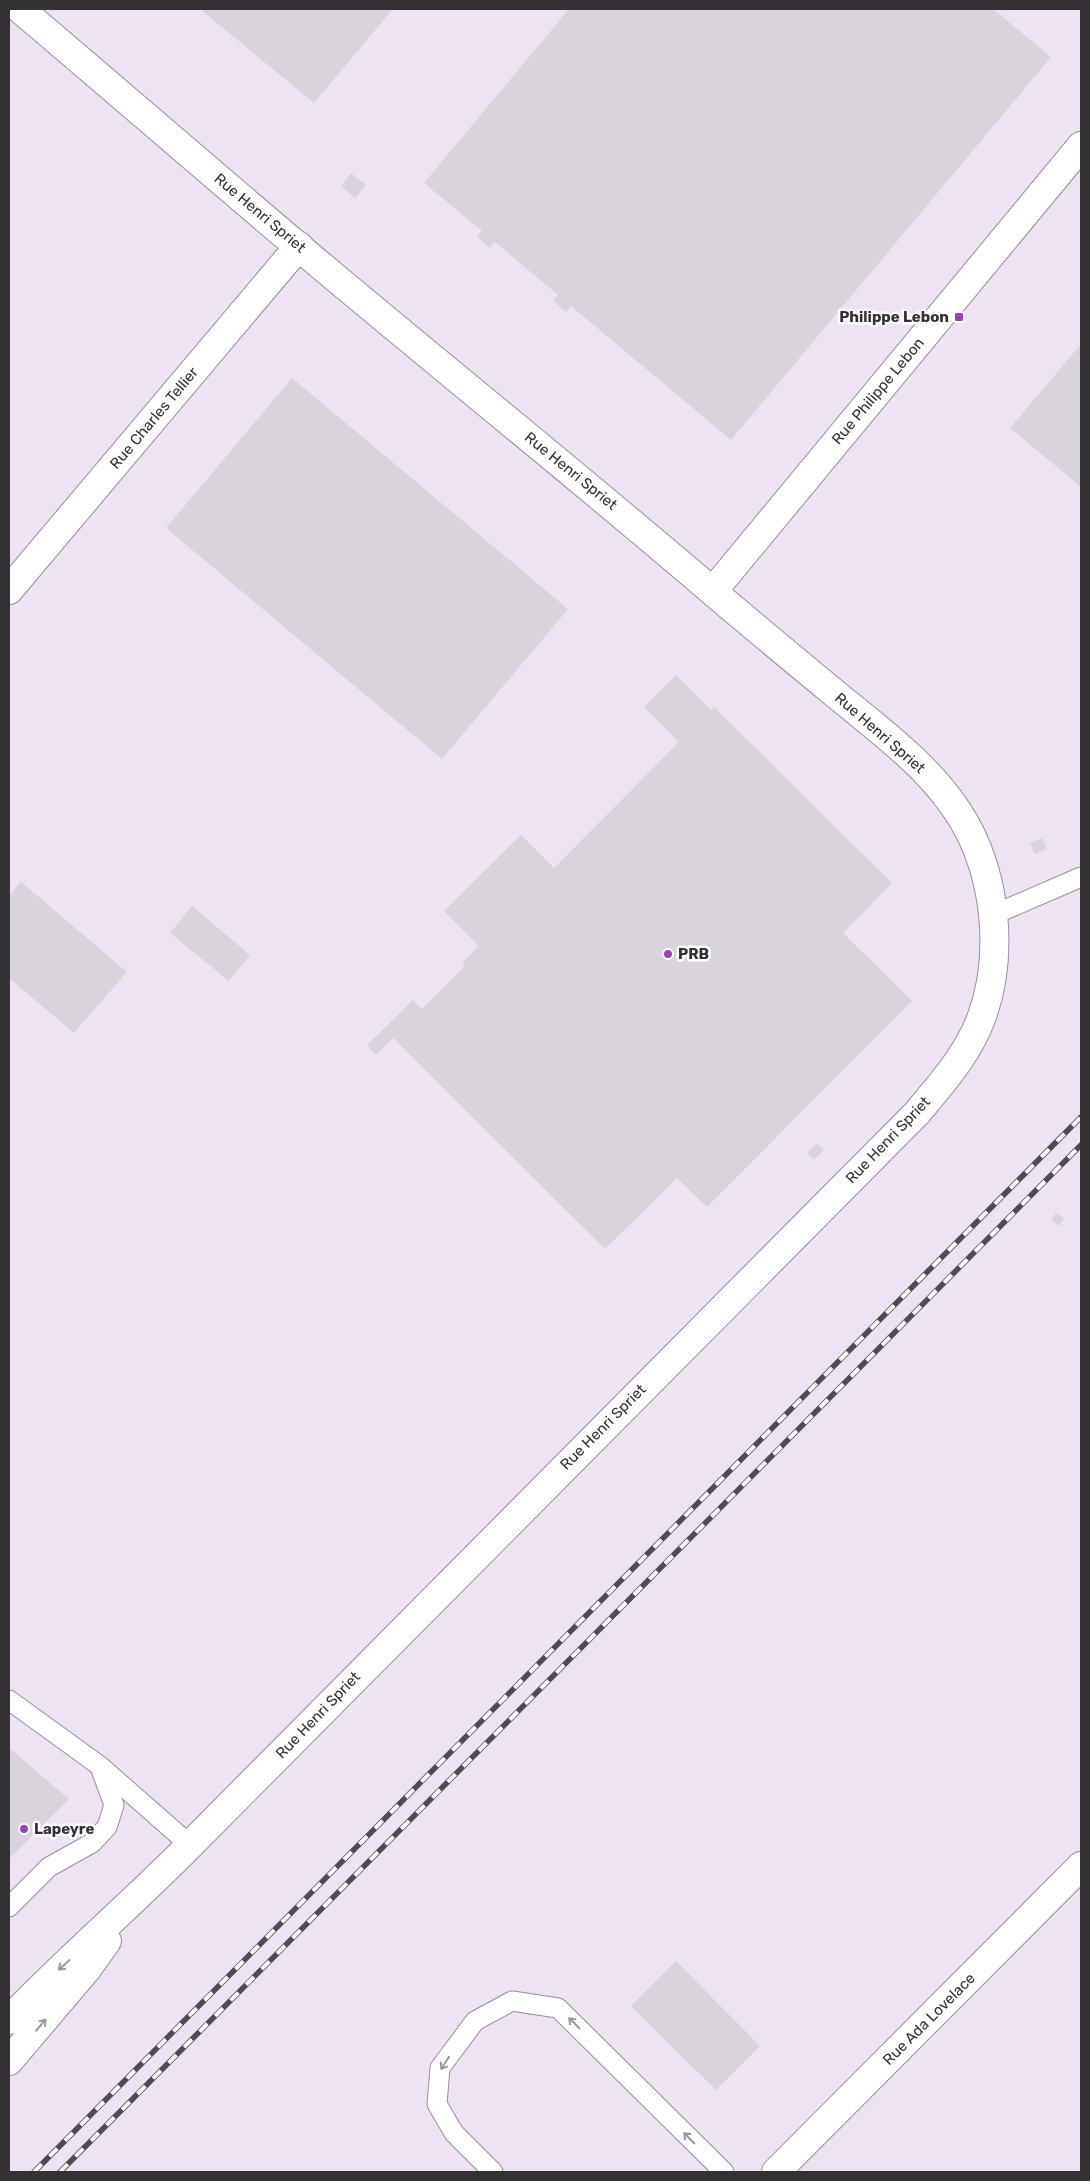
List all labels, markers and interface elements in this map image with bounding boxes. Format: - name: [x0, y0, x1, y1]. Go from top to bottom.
- street label: Rue Henri Spriet: [211, 169, 310, 257]
- place label: Philippe Lebon: [839, 308, 949, 326]
- marker: Philippe Lebon: [953, 311, 965, 323]
- street label: Rue Philippe Lebon: [828, 334, 928, 448]
- street label: Rue Charles Tellier: [106, 363, 202, 473]
- street label: Rue Henri Spriet: [521, 428, 621, 514]
- street label: Rue Henri Spriet: [831, 689, 929, 777]
- place label: PRB: [678, 945, 709, 963]
- marker: PRB: [662, 948, 674, 960]
- street label: Rue Henri Spriet: [842, 1093, 934, 1187]
- street label: Rue Henri Spriet: [556, 1380, 650, 1474]
- street label: Rue Henri Spriet: [272, 1668, 364, 1762]
- place label: Lapeyre: [34, 1820, 95, 1838]
- marker: Lapeyre: [18, 1823, 30, 1835]
- one-way arrow: [57, 1959, 70, 1971]
- street label: Rue Ada Lovelace: [879, 1969, 979, 2069]
- one-way arrow: [568, 2017, 580, 2029]
- one-way arrow: [35, 2018, 46, 2031]
- one-way arrow: [440, 2055, 450, 2069]
- one-way arrow: [683, 2132, 695, 2144]

